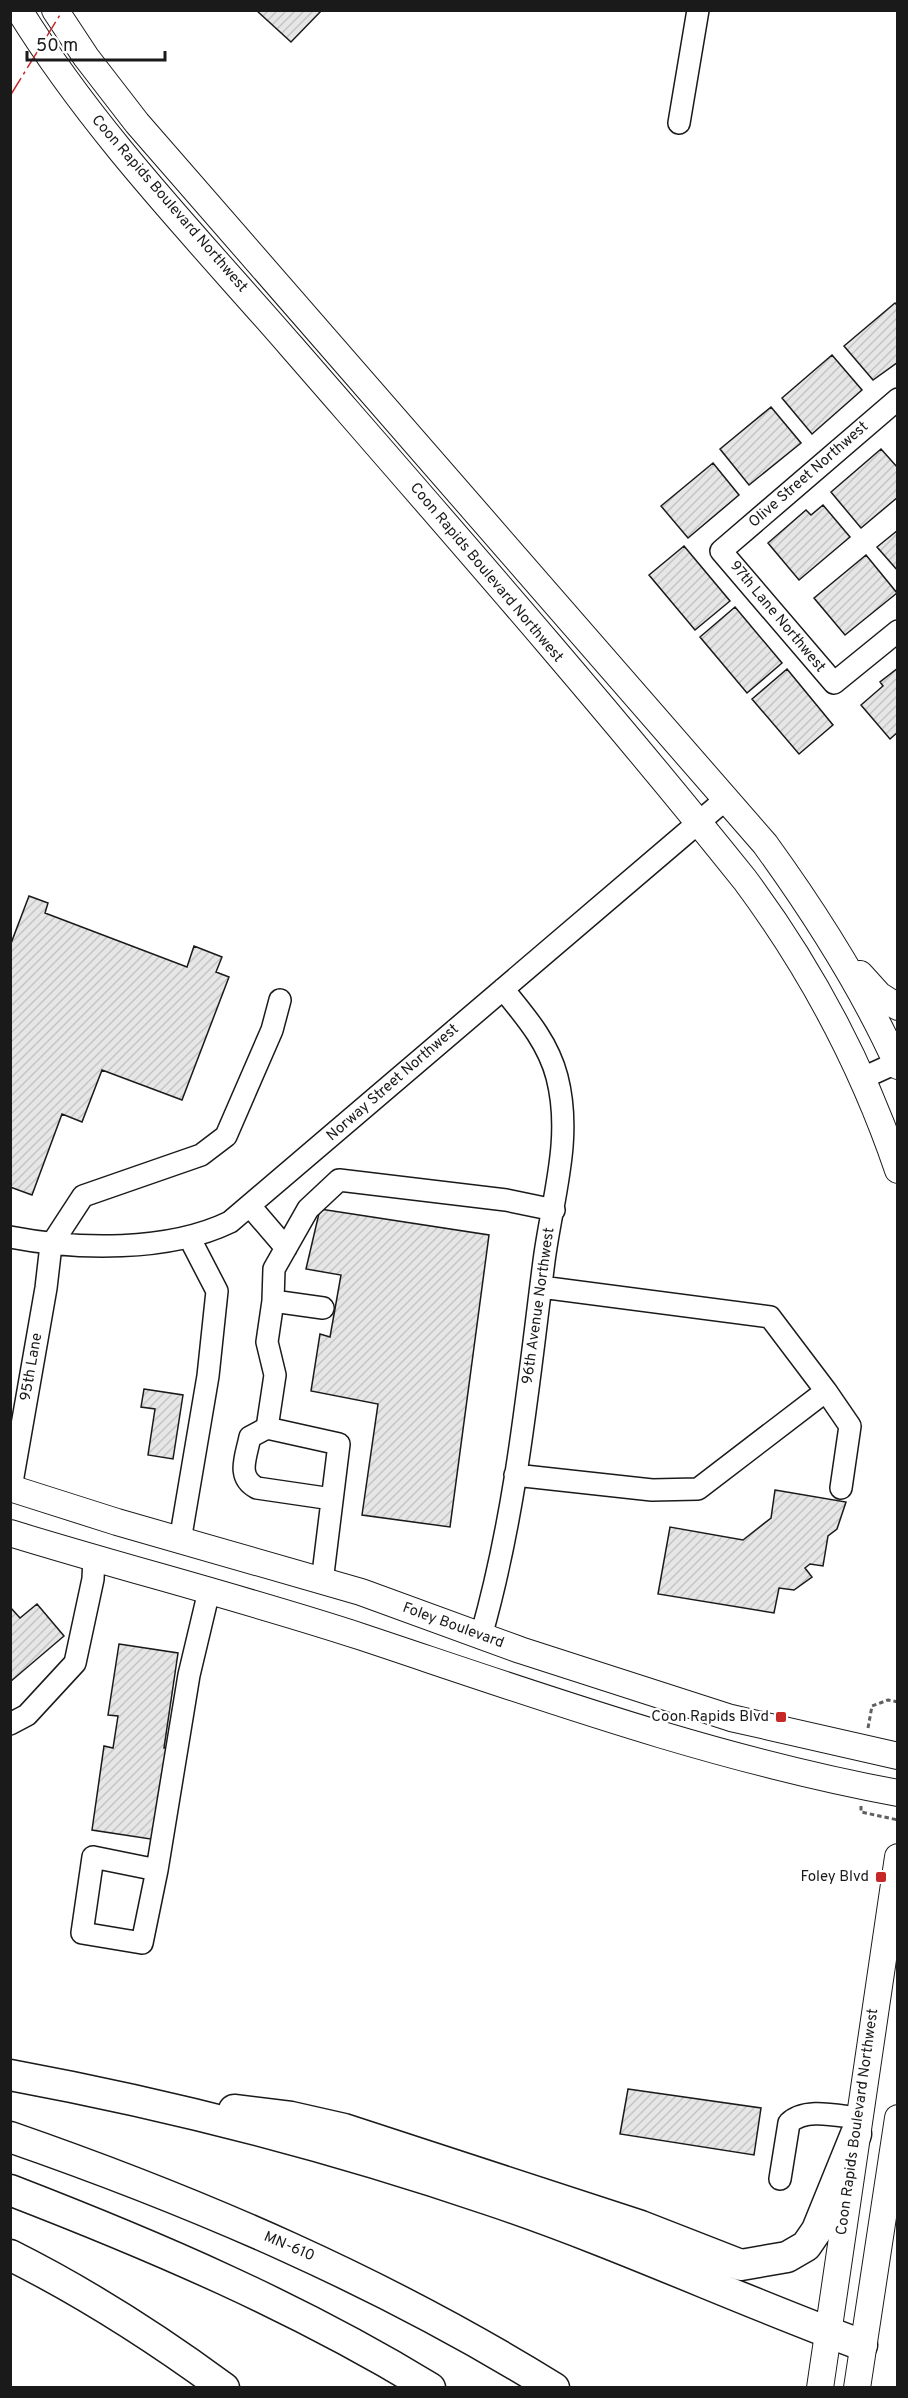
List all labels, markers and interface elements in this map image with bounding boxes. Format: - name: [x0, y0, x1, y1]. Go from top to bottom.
- scale bar: [27, 24, 165, 62]
- text: 50 m: [36, 35, 78, 58]
- street label: Coon Rapids Boulevard Northwest: [87, 111, 251, 297]
- street label: Olive Street Northwest: [745, 418, 873, 532]
- street label: Coon Rapids Boulevard Northwest: [405, 479, 567, 667]
- street label: 97th Lane Northwest: [725, 557, 829, 677]
- street label: Norway Street Northwest: [323, 1020, 463, 1146]
- street label: 96th Avenue Northwest: [519, 1226, 559, 1386]
- street label: 95th Lane: [17, 1331, 47, 1403]
- street label: Foley Boulevard: [400, 1599, 506, 1653]
- place label: Coon Rapids Blvd: [651, 1708, 769, 1727]
- marker: Coon Rapids Blvd: [774, 1710, 788, 1724]
- place label: Foley Blvd: [800, 1868, 869, 1887]
- marker: Foley Blvd: [874, 1870, 888, 1884]
- street label: Coon Rapids Boulevard Northwest: [833, 2007, 883, 2237]
- street label: MN-610: [261, 2228, 317, 2266]

